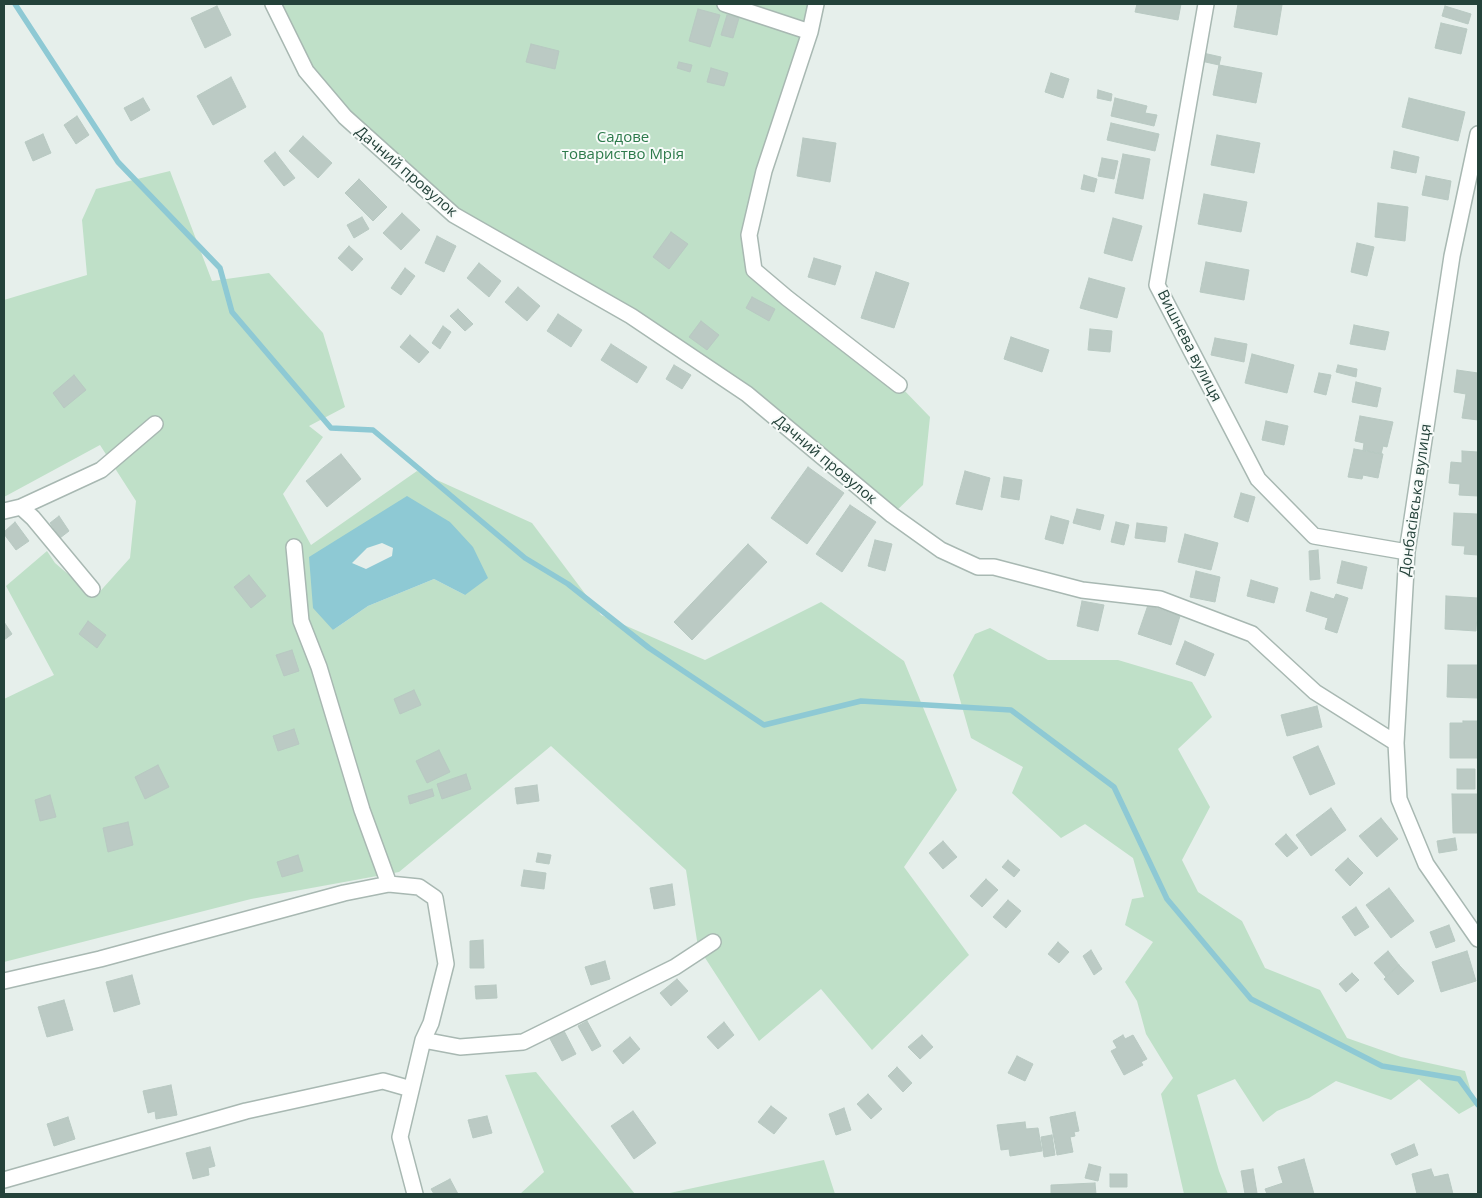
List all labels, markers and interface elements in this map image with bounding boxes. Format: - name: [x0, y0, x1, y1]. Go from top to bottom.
- street label: Дачний провулок: [351, 123, 461, 221]
- park label: Садове товариство Мрія: [562, 129, 684, 164]
- street label: Вишнева вулиця: [1153, 287, 1225, 405]
- street label: Дачний провулок: [770, 412, 880, 508]
- street label: Донбасівська вулиця: [1396, 423, 1436, 577]

